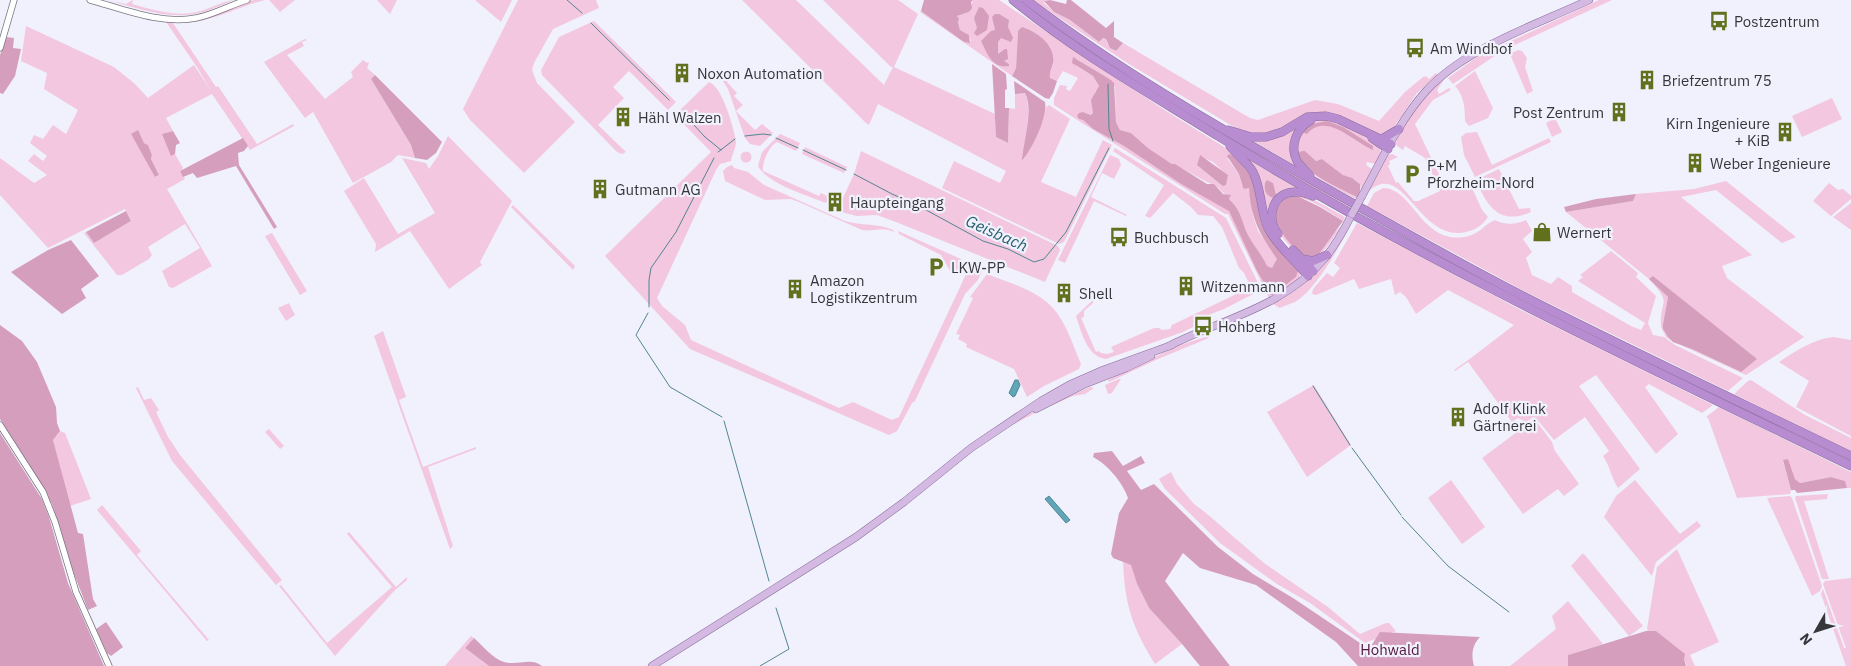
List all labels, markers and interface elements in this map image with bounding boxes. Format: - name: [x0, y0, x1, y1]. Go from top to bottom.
- bus stop icon: Postzentrum: [1708, 10, 1730, 32]
- place label: Postzentrum: [1734, 12, 1820, 31]
- bus stop icon: Am Windhof: [1404, 37, 1426, 59]
- place label: Am Windhof: [1430, 39, 1512, 58]
- building icon: Noxon Automation: [671, 62, 693, 84]
- place label: Noxon Automation: [697, 64, 823, 83]
- building icon: Briefzentrum 75: [1636, 69, 1658, 91]
- place label: Briefzentrum 75: [1662, 71, 1772, 90]
- building icon: Post Zentrum: [1608, 101, 1630, 123]
- place label: Post Zentrum: [1513, 103, 1604, 122]
- building icon: Hähl Walzen: [612, 106, 634, 128]
- place label: Hähl Walzen: [638, 108, 722, 127]
- place label: Kirn Ingenieure + KiB: [1666, 114, 1770, 150]
- building icon: Kirn Ingenieure + KiB: [1774, 121, 1796, 143]
- building icon: Weber Ingenieure: [1684, 152, 1706, 174]
- place label: Weber Ingenieure: [1710, 154, 1831, 173]
- place label: P+M Pforzheim-Nord: [1427, 156, 1534, 192]
- parking icon: P+M Pforzheim-Nord: [1401, 163, 1423, 185]
- building icon: Gutmann AG: [589, 178, 611, 200]
- place label: Gutmann AG: [615, 180, 701, 199]
- building icon: Haupteingang: [824, 191, 846, 213]
- place label: Haupteingang: [850, 193, 944, 212]
- water label: Geisbach: [963, 210, 1031, 256]
- shop icon: Wernert: [1531, 221, 1553, 243]
- place label: Wernert: [1557, 223, 1611, 242]
- bus stop icon: Buchbusch: [1108, 226, 1130, 248]
- place label: Buchbusch: [1134, 228, 1209, 247]
- parking icon: LKW-PP: [925, 256, 947, 278]
- place label: LKW-PP: [951, 258, 1005, 277]
- place label: Amazon Logistikzentrum: [810, 271, 918, 307]
- building icon: Witzenmann: [1175, 275, 1197, 297]
- place label: Witzenmann: [1201, 277, 1285, 296]
- building icon: Amazon Logistikzentrum: [784, 278, 806, 300]
- building icon: Shell: [1053, 282, 1075, 304]
- place label: Shell: [1079, 284, 1113, 303]
- bus stop icon: Hohberg: [1192, 315, 1214, 337]
- place label: Hohberg: [1218, 317, 1276, 336]
- place label: Adolf Klink Gärtnerei: [1473, 399, 1546, 435]
- building icon: Adolf Klink Gärtnerei: [1447, 406, 1469, 428]
- north arrow: [1791, 606, 1841, 656]
- text: N: [1796, 630, 1816, 649]
- park label: Hohwald: [1360, 640, 1420, 659]

